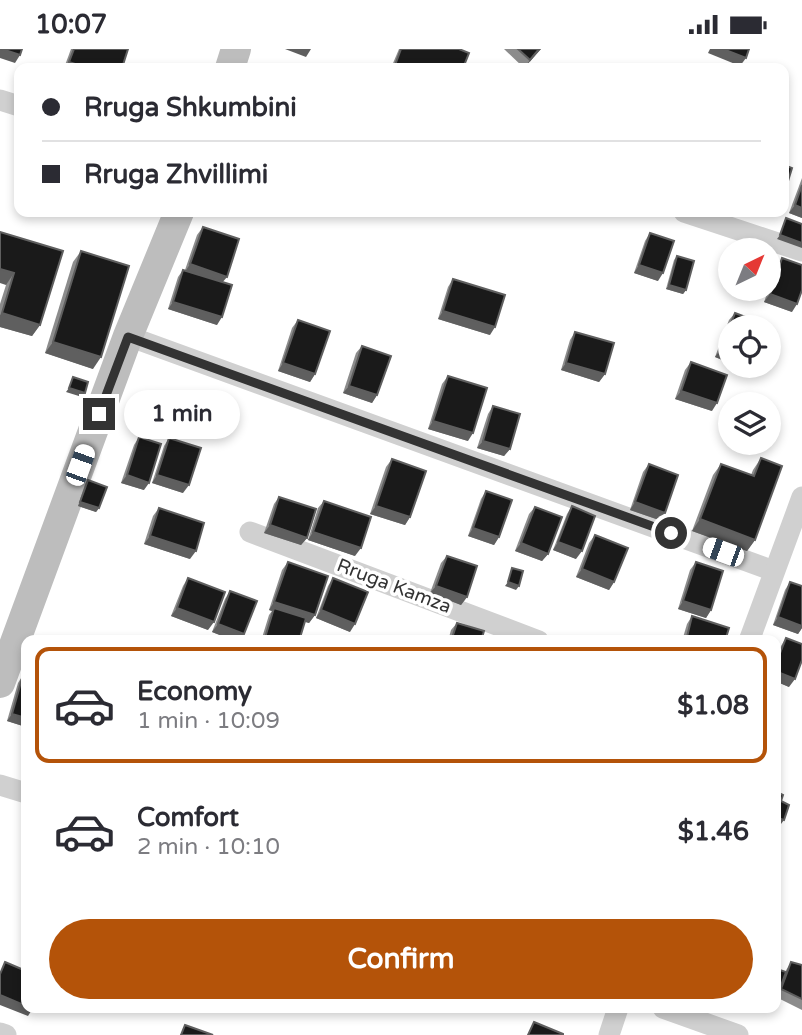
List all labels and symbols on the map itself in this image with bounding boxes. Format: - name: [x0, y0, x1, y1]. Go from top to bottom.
- north arrow: [718, 238, 780, 301]
- callout: 1 min: [124, 389, 239, 439]
- route end: [83, 398, 115, 430]
- car: [63, 442, 98, 488]
- route start: [655, 517, 687, 549]
- car: [700, 535, 747, 569]
- street label: Rruga Kamza: [334, 554, 454, 618]

